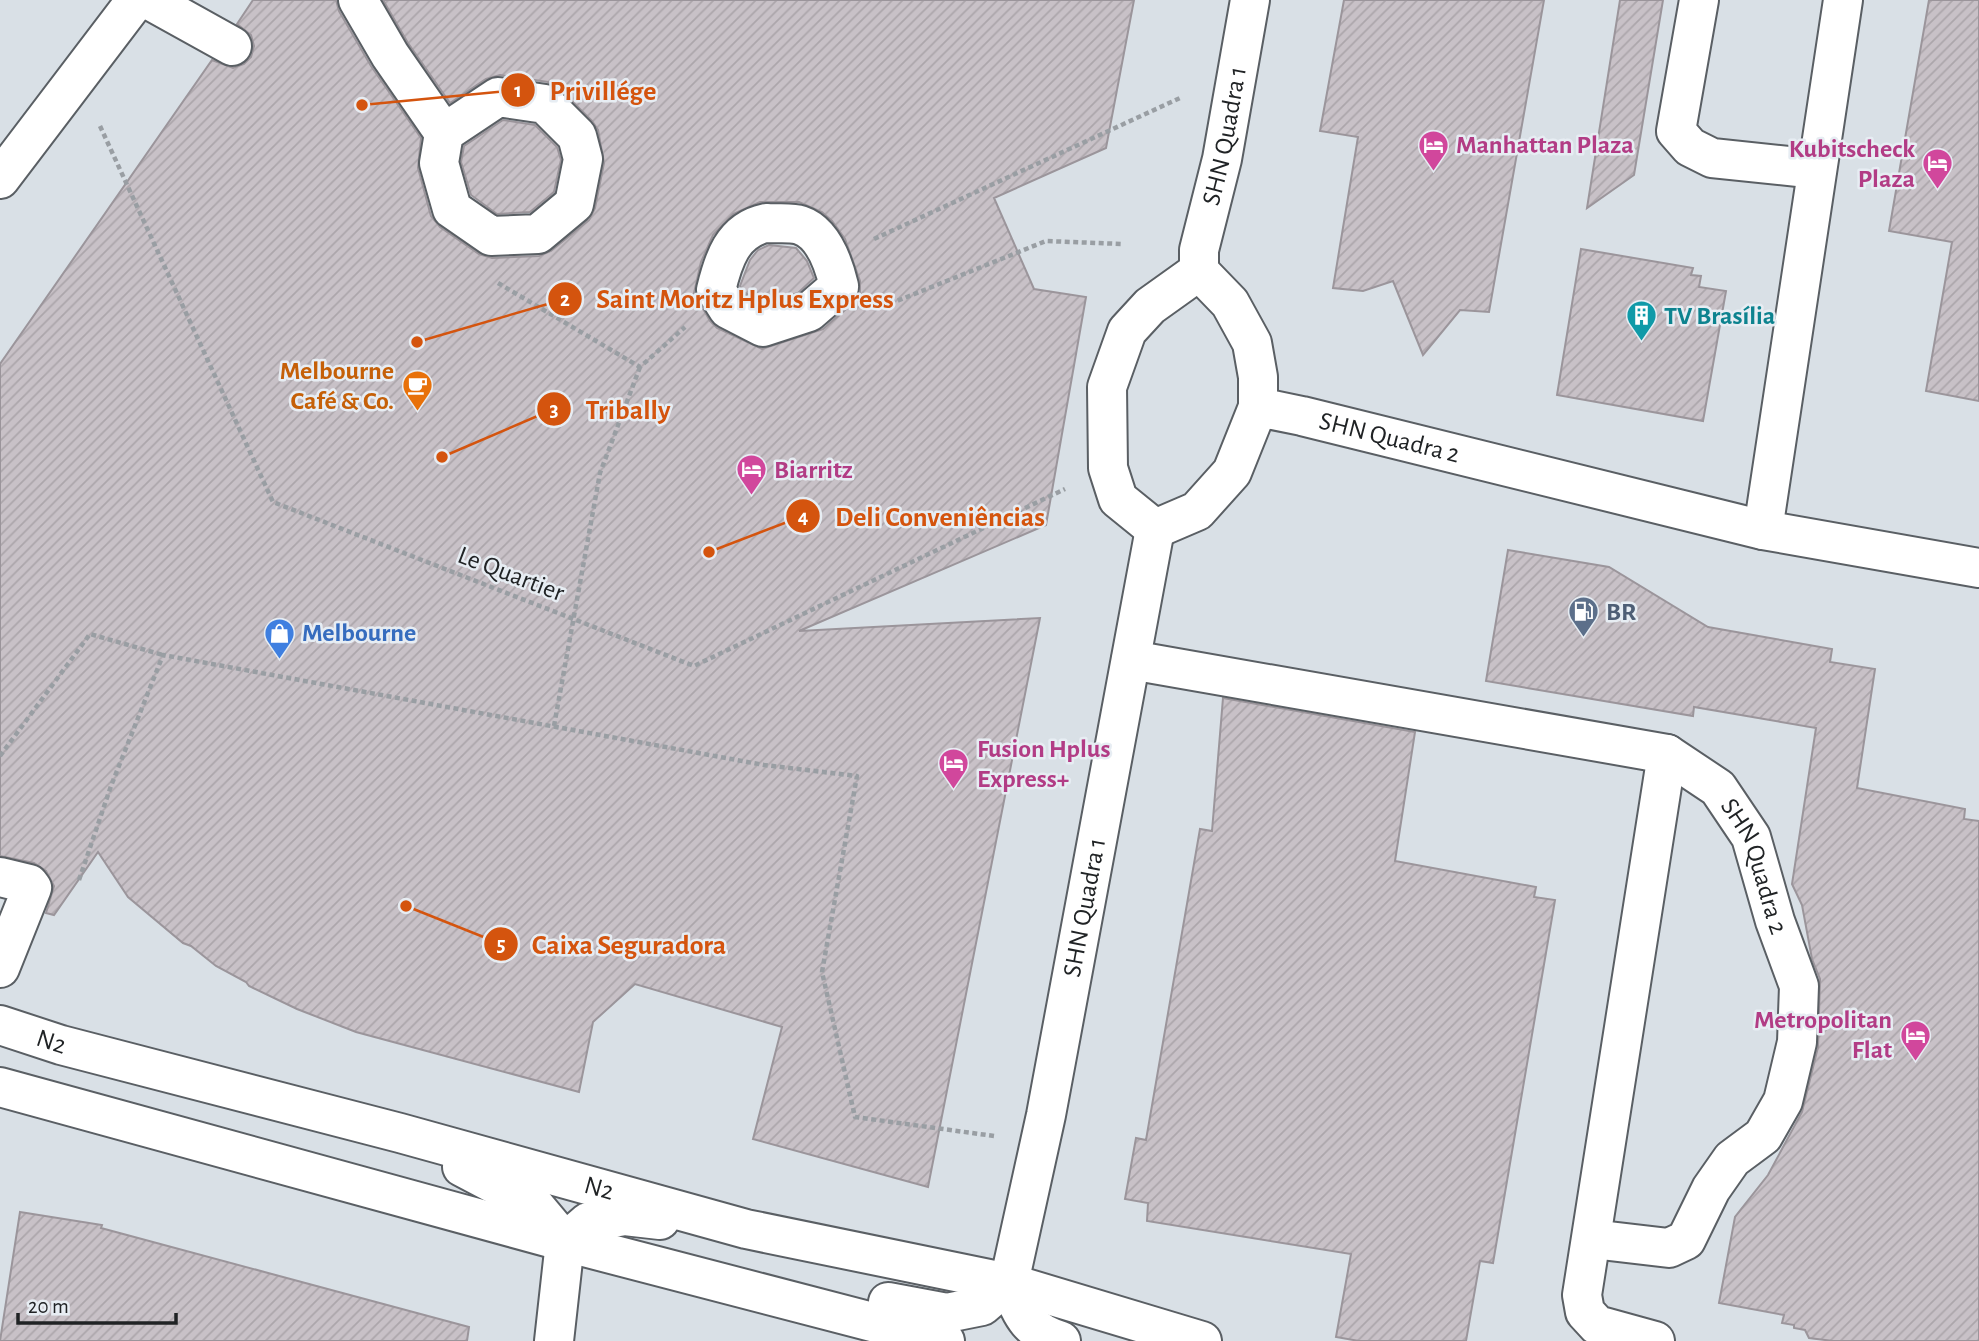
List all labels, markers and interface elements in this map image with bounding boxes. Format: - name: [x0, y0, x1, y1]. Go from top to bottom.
- callout: Privillége: [501, 65, 671, 114]
- street label: SHN Quadra 1: [1198, 65, 1251, 208]
- text: Privillége: [550, 78, 656, 106]
- text: 1: [514, 80, 522, 101]
- hotel icon: Manhattan Plaza: [1416, 128, 1450, 172]
- place label: Manhattan Plaza: [1456, 132, 1634, 158]
- place label: Kubitscheck Plaza: [1789, 136, 1915, 192]
- hotel icon: Kubitscheck Plaza: [1921, 147, 1955, 191]
- callout: Saint Moritz Hplus Express: [548, 274, 908, 323]
- text: Saint Moritz Hplus Express: [596, 286, 894, 314]
- text: 2: [560, 289, 570, 310]
- building icon: TV Brasília: [1624, 299, 1658, 343]
- place label: TV Brasília: [1664, 303, 1775, 329]
- place label: Melbourne Café & Co.: [280, 358, 394, 414]
- cafe icon: Melbourne Café & Co.: [400, 369, 434, 413]
- callout: Tribally: [537, 384, 685, 433]
- text: Tribally: [586, 397, 671, 425]
- text: 3: [549, 399, 559, 420]
- street label: SHN Quadra 2: [1317, 408, 1463, 468]
- hotel icon: Biarritz: [734, 453, 768, 497]
- place label: Biarritz: [774, 457, 853, 483]
- callout: Deli Conveniências: [785, 491, 1059, 540]
- text: Deli Conveniências: [835, 504, 1045, 532]
- text: 4: [798, 506, 808, 527]
- street label: Le Quartier: [454, 542, 568, 606]
- fuel station icon: BR: [1566, 595, 1600, 639]
- place label: BR: [1606, 599, 1636, 625]
- shop icon: Melbourne: [262, 616, 296, 660]
- place label: Melbourne: [302, 620, 416, 646]
- place label: Fusion Hplus Express+: [977, 736, 1110, 792]
- hotel icon: Fusion Hplus Express+: [937, 747, 971, 791]
- street label: SHN Quadra 2: [1716, 794, 1792, 938]
- street label: SHN Quadra 1: [1059, 836, 1110, 979]
- callout: Caixa Seguradora: [483, 919, 741, 968]
- text: Caixa Seguradora: [532, 932, 726, 960]
- text: 5: [496, 934, 506, 955]
- place label: Metropolitan Flat: [1754, 1007, 1892, 1063]
- hotel icon: Metropolitan Flat: [1898, 1018, 1932, 1062]
- street label: N2: [33, 1025, 70, 1059]
- street label: N2: [581, 1172, 617, 1205]
- scale bar: [18, 1282, 175, 1326]
- text: 20 m: [28, 1296, 69, 1317]

